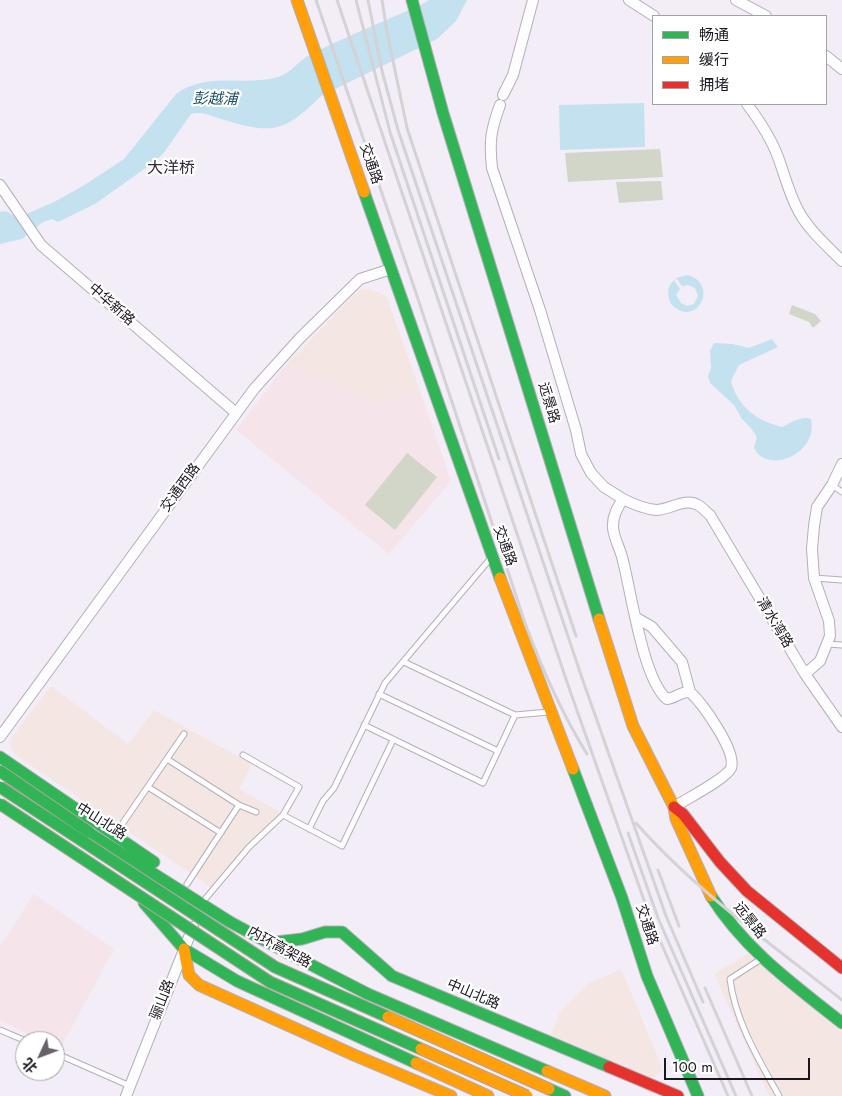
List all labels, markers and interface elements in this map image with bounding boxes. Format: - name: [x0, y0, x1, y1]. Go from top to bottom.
- legend: [652, 15, 827, 105]
- text: 畅通: [699, 24, 729, 46]
- text: 缓行: [699, 49, 729, 71]
- text: 拥堵: [699, 74, 729, 96]
- water label: 彭越浦: [192, 91, 238, 109]
- street label: 交通路: [355, 141, 385, 187]
- district label: 大洋桥: [147, 159, 195, 179]
- street label: 中华新路: [84, 280, 138, 330]
- street label: 远景路: [534, 380, 562, 426]
- street label: 交通西路: [158, 460, 204, 516]
- street label: 交通路: [489, 523, 519, 569]
- street label: 清水湾路: [752, 595, 796, 651]
- street label: 中山北路: [73, 800, 129, 844]
- street label: 远景路: [729, 899, 769, 943]
- street label: 交通路: [632, 902, 660, 948]
- street label: 内环高架路: [244, 924, 314, 972]
- street label: 中山北路: [444, 976, 502, 1014]
- street label: 骊山路: [148, 977, 178, 1023]
- north arrow: [15, 1031, 65, 1081]
- scale bar: [667, 1048, 813, 1080]
- text: 北: [18, 1054, 42, 1077]
- text: 100 m: [672, 1056, 713, 1078]

